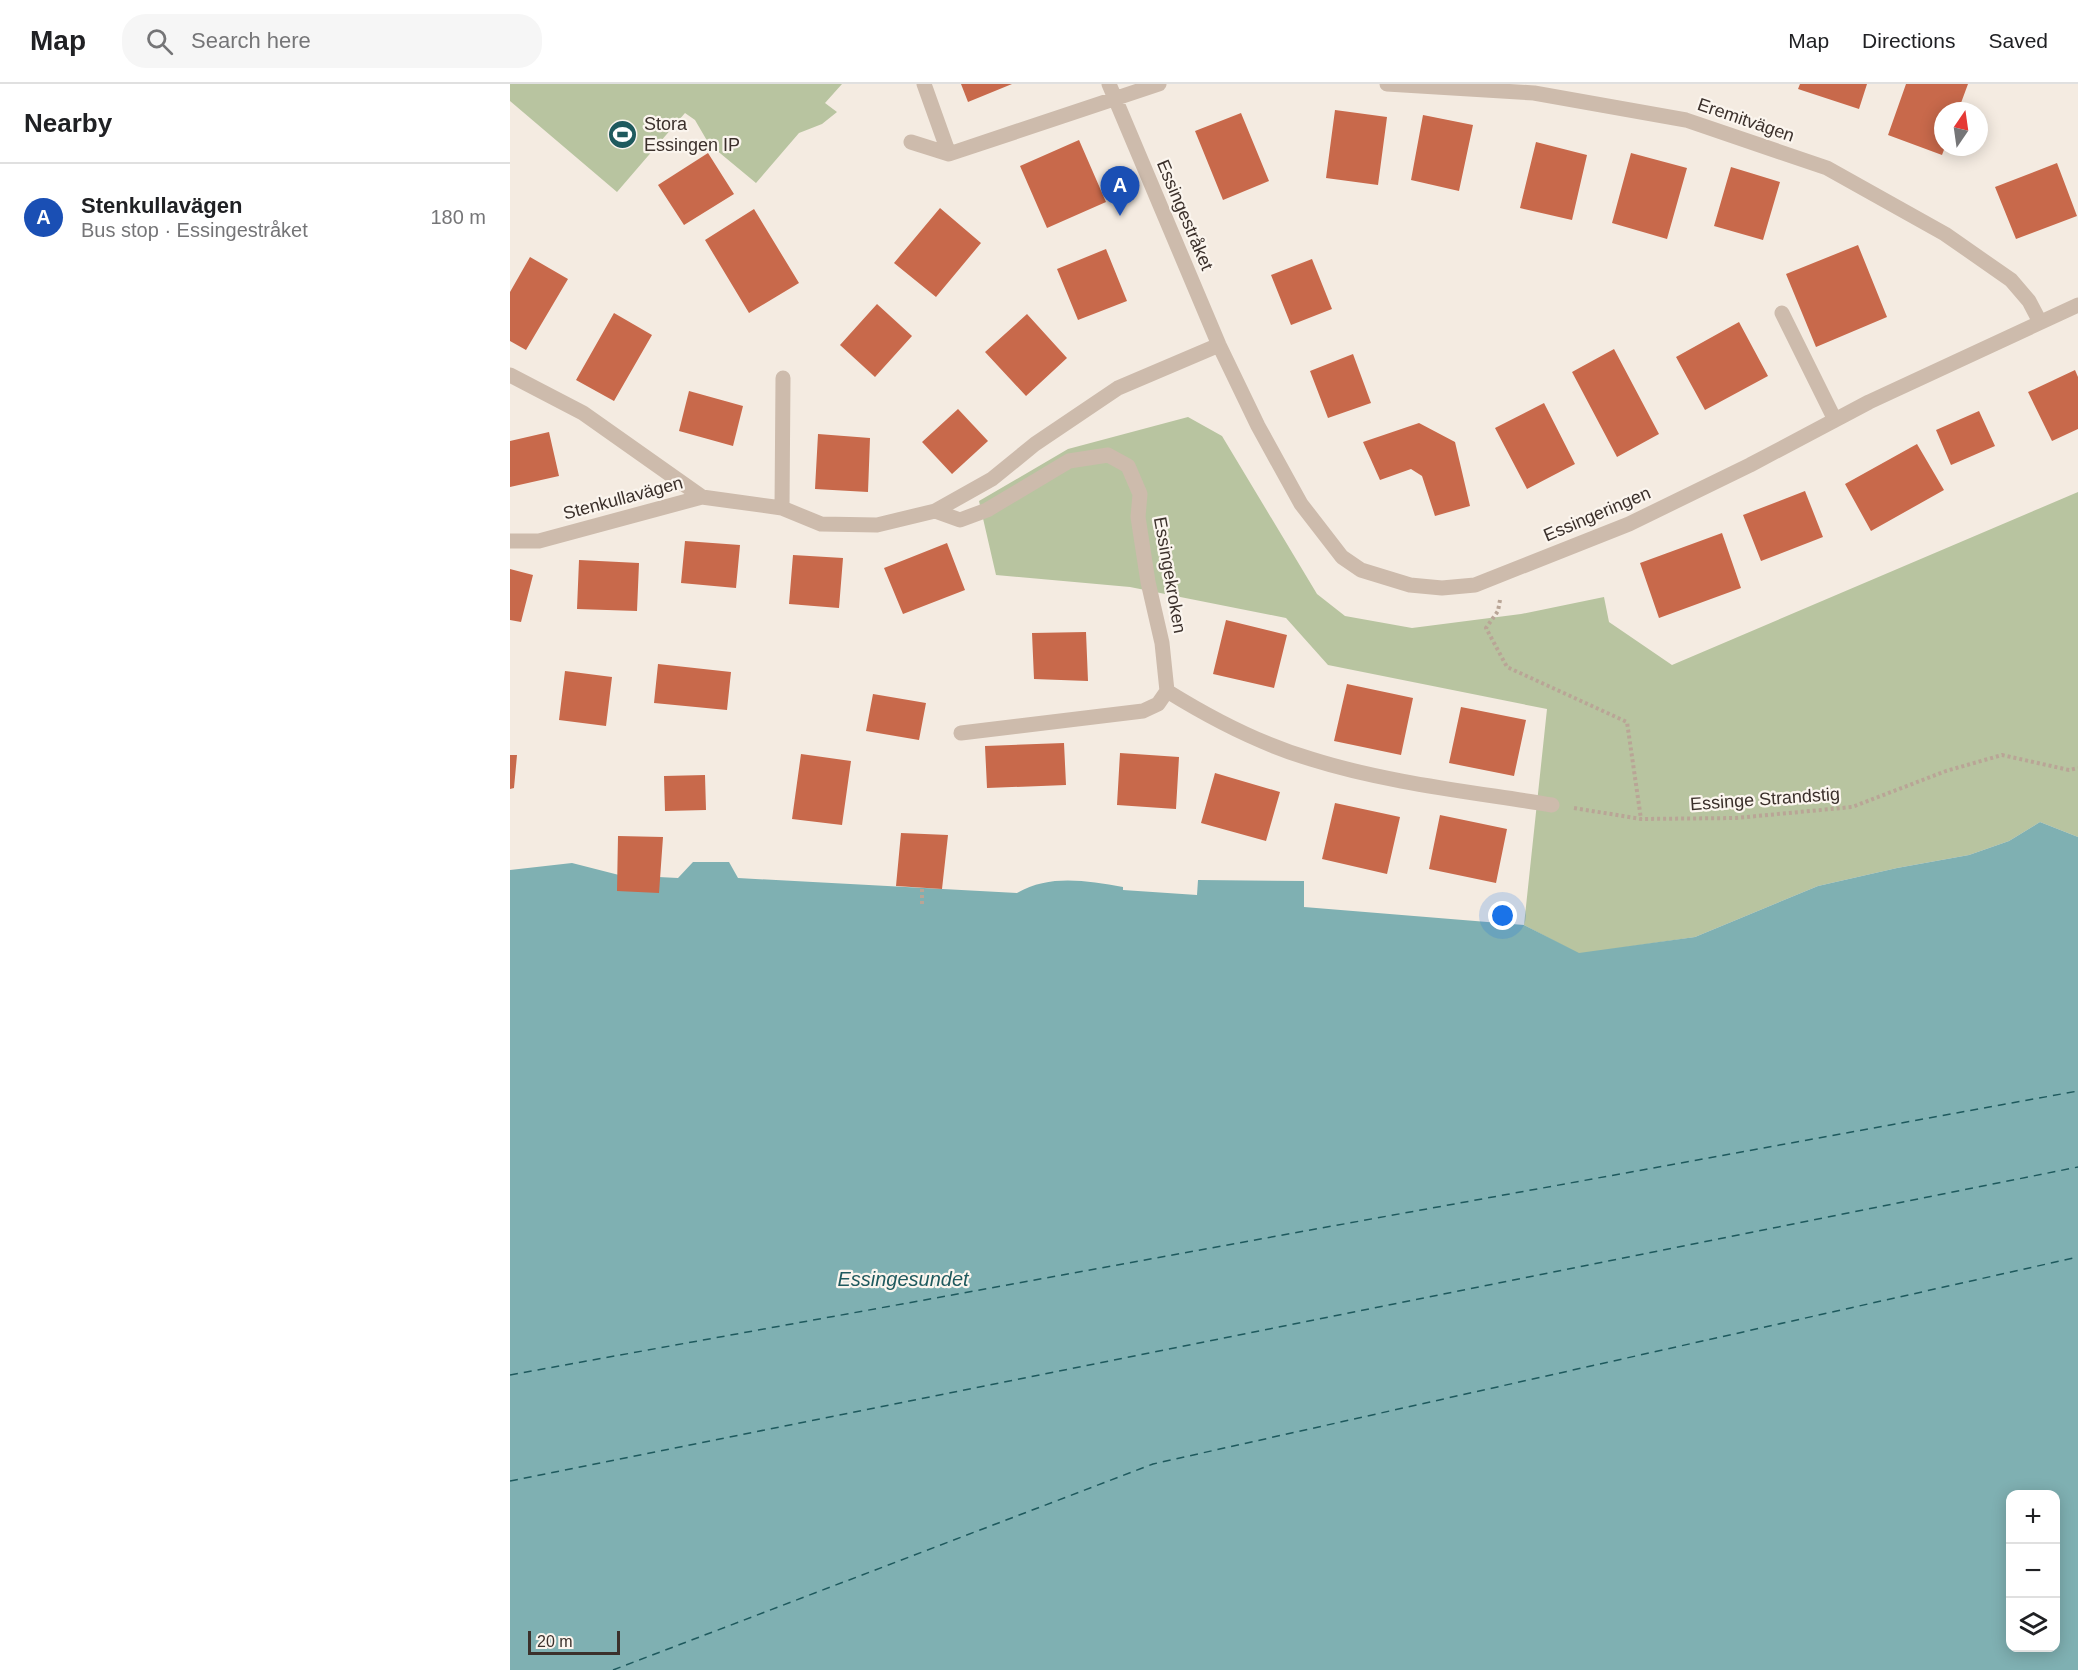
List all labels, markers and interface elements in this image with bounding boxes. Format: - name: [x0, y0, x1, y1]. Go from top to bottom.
- search box: [122, 14, 542, 68]
- text: Map: [30, 25, 86, 56]
- icon: search: [143, 25, 176, 58]
- text: Search here: [191, 28, 311, 53]
- text: Map: [1788, 29, 1829, 52]
- text: Directions: [1862, 29, 1955, 52]
- text: Saved: [1988, 29, 2048, 52]
- street label: Eremitvägen: [1695, 94, 1797, 146]
- north arrow: [1934, 102, 1988, 156]
- text: Nearby: [24, 108, 112, 138]
- place label: Stora Essingen IP: [644, 114, 740, 155]
- sports icon: Stora Essingen IP: [607, 118, 639, 150]
- street label: Essingestråket: [1153, 157, 1217, 273]
- pin: A: [1100, 166, 1140, 216]
- text: Stenkullavägen: [81, 193, 242, 218]
- text: A: [36, 206, 51, 228]
- text: 180 m: [430, 206, 486, 228]
- text: Bus stop · Essingestråket: [81, 219, 308, 241]
- street label: Stenkullavägen: [561, 472, 685, 524]
- street label: Essingeringen: [1541, 483, 1653, 545]
- street label: Essingekroken: [1150, 515, 1190, 635]
- street label: Essinge Strandstig: [1689, 784, 1841, 814]
- your location: [1488, 901, 1517, 930]
- water label: Essingesundet: [837, 1268, 970, 1290]
- map controls: [2006, 1490, 2060, 1652]
- button: +: [2006, 1490, 2060, 1544]
- button: −: [2006, 1544, 2060, 1598]
- button: layers: [2006, 1598, 2060, 1652]
- scale bar: [528, 1628, 620, 1656]
- text: 20 m: [537, 1633, 573, 1650]

